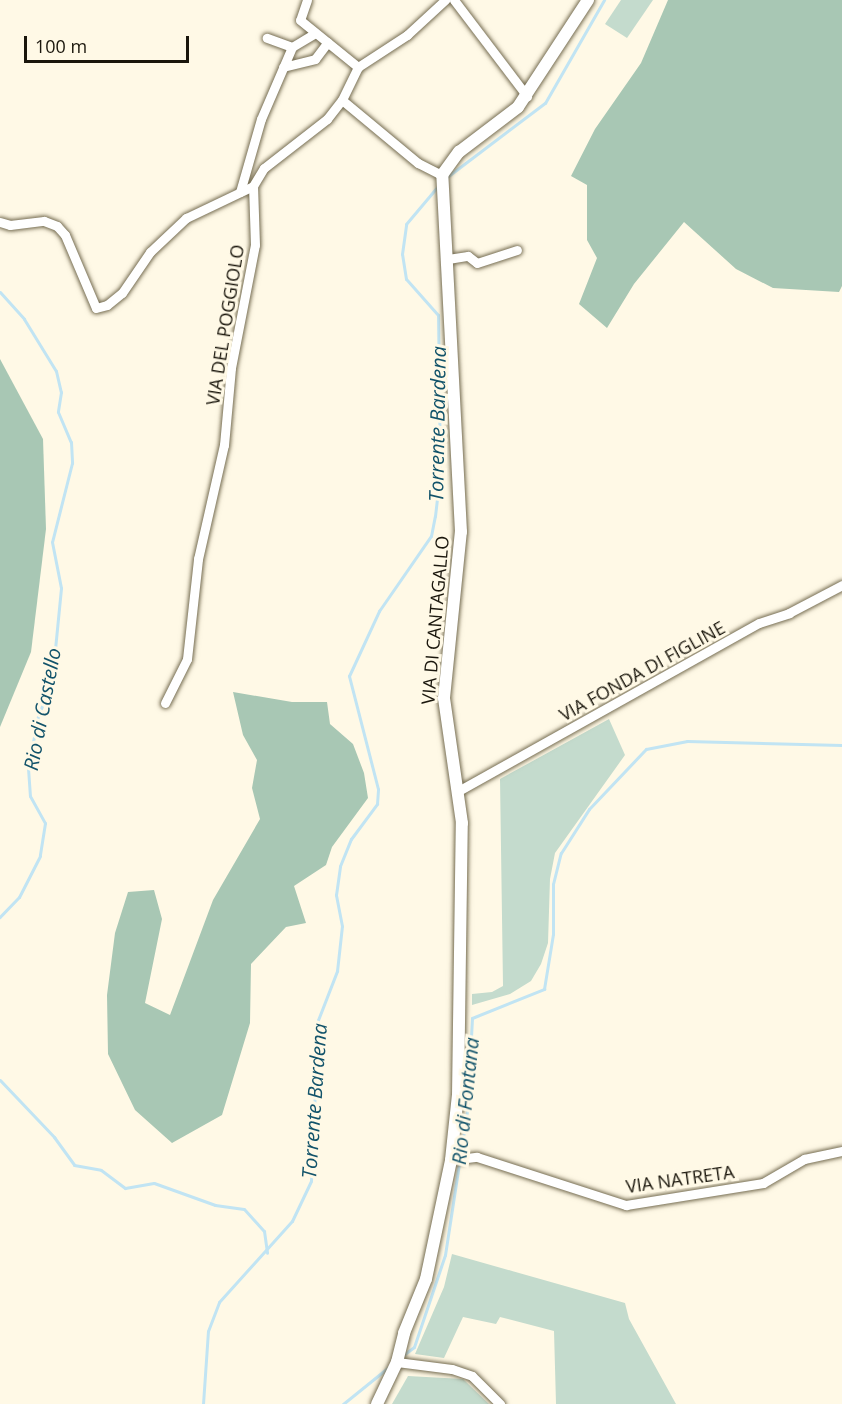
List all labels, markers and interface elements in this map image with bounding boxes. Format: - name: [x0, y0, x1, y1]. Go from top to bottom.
- scale bar: [27, 24, 192, 62]
- text: 100 m: [35, 34, 87, 58]
- street label: VIA DEL POGGIOLO: [202, 243, 248, 407]
- water label: Torrente Bardena: [424, 346, 450, 502]
- street label: VIA DI CANTAGALLO: [417, 535, 453, 705]
- street label: VIA FONDA DI FIGLINE: [555, 616, 729, 726]
- water label: Rio di Castello: [18, 646, 66, 772]
- water label: Torrente Bardena: [297, 1022, 331, 1180]
- water label: Rio di Fontana: [446, 1036, 484, 1166]
- street label: VIA NATRETA: [624, 1161, 736, 1197]

